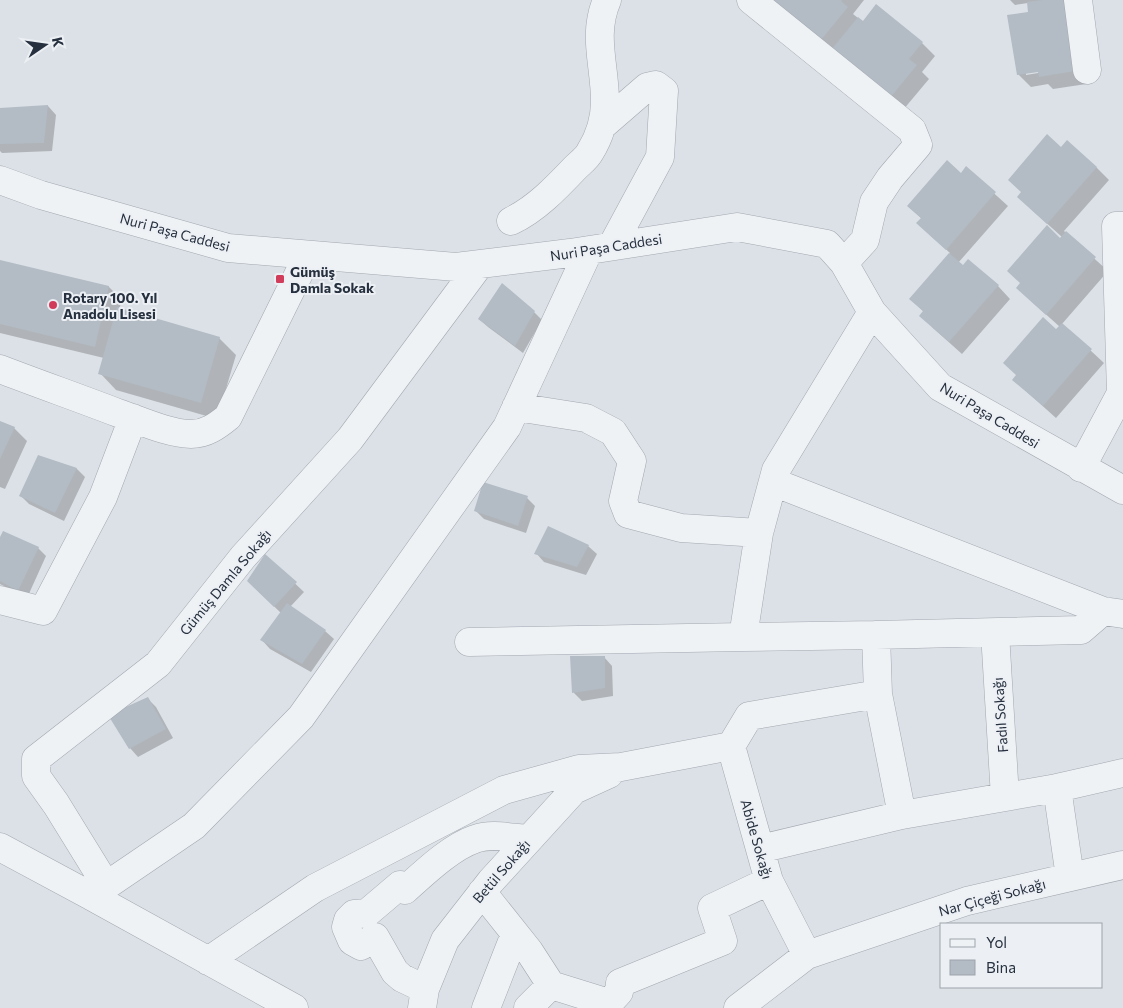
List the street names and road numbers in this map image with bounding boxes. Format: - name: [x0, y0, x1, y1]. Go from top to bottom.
- street label: Nuri Paşa Caddesi: [118, 209, 232, 255]
- street label: Nuri Paşa Caddesi: [549, 230, 663, 264]
- street label: Nuri Paşa Caddesi: [937, 379, 1043, 451]
- street label: Gümüş Damla Sokağı: [176, 525, 274, 639]
- street label: Fadıl Sokağı: [989, 677, 1011, 753]
- street label: Abide Sokağı: [737, 797, 777, 881]
- street label: Betül Sokağı: [469, 836, 533, 906]
- street label: Nar Çiçeği Sokağı: [937, 875, 1047, 919]

